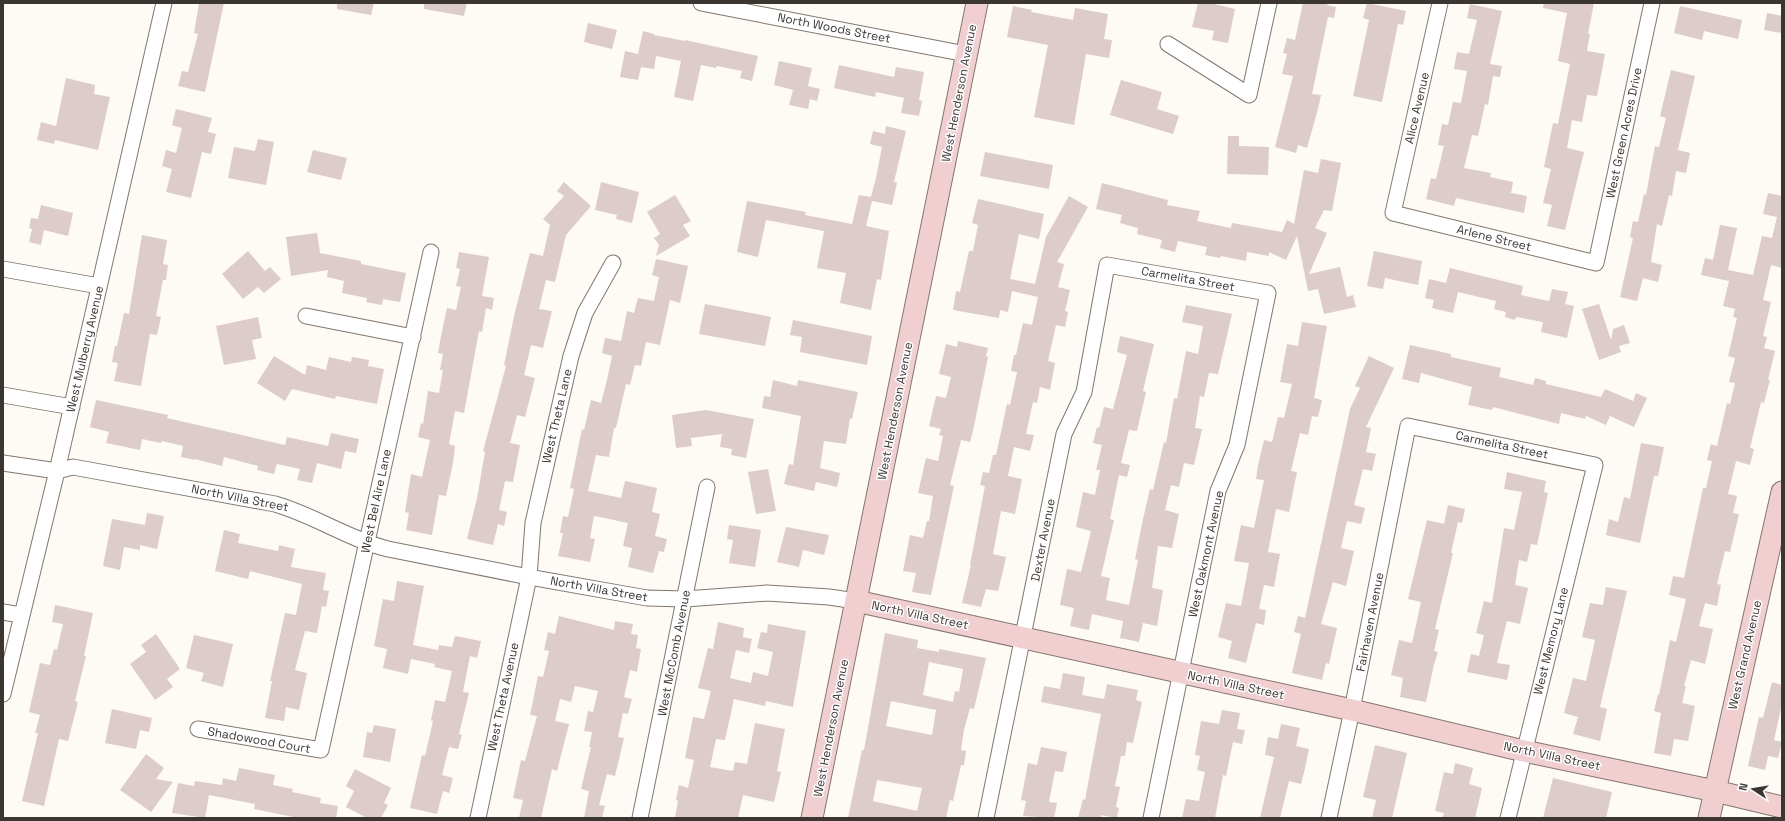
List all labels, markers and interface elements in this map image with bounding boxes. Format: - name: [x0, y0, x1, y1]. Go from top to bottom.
- street label: North Woods Street: [776, 9, 892, 47]
- street label: West Henderson Avenue: [938, 23, 980, 163]
- street label: West Green Acres Drive: [1602, 66, 1646, 200]
- street label: Alice Avenue: [1401, 71, 1433, 145]
- street label: Arlene Street: [1455, 221, 1533, 255]
- street label: Carmelita Street: [1140, 263, 1236, 295]
- street label: West Mulberry Avenue: [63, 284, 107, 414]
- street label: West Henderson Avenue: [874, 341, 916, 481]
- street label: West Theta Lane: [538, 367, 576, 465]
- street label: Carmelita Street: [1454, 427, 1550, 463]
- street label: West Bel Aire Lane: [357, 447, 395, 555]
- street label: North Villa Street: [190, 481, 290, 515]
- street label: West Oakmont Avenue: [1185, 489, 1227, 619]
- street label: Dexter Avenue: [1027, 497, 1059, 583]
- street label: Fairhaven Avenue: [1353, 571, 1387, 673]
- street label: North Villa Street: [549, 573, 649, 605]
- street label: West Memory Lane: [1530, 586, 1572, 696]
- street label: West McComb Avenue: [654, 589, 694, 717]
- street label: North Villa Street: [870, 597, 970, 633]
- street label: West Grand Avenue: [1725, 599, 1765, 711]
- street label: West Theta Avenue: [484, 641, 522, 753]
- street label: West Henderson Avenue: [810, 658, 852, 798]
- street label: North Villa Street: [1186, 667, 1286, 703]
- street label: Shadowood Court: [206, 723, 312, 757]
- street label: North Villa Street: [1502, 738, 1602, 774]
- north arrow: [1733, 769, 1773, 809]
- text: N: [1736, 782, 1751, 792]

